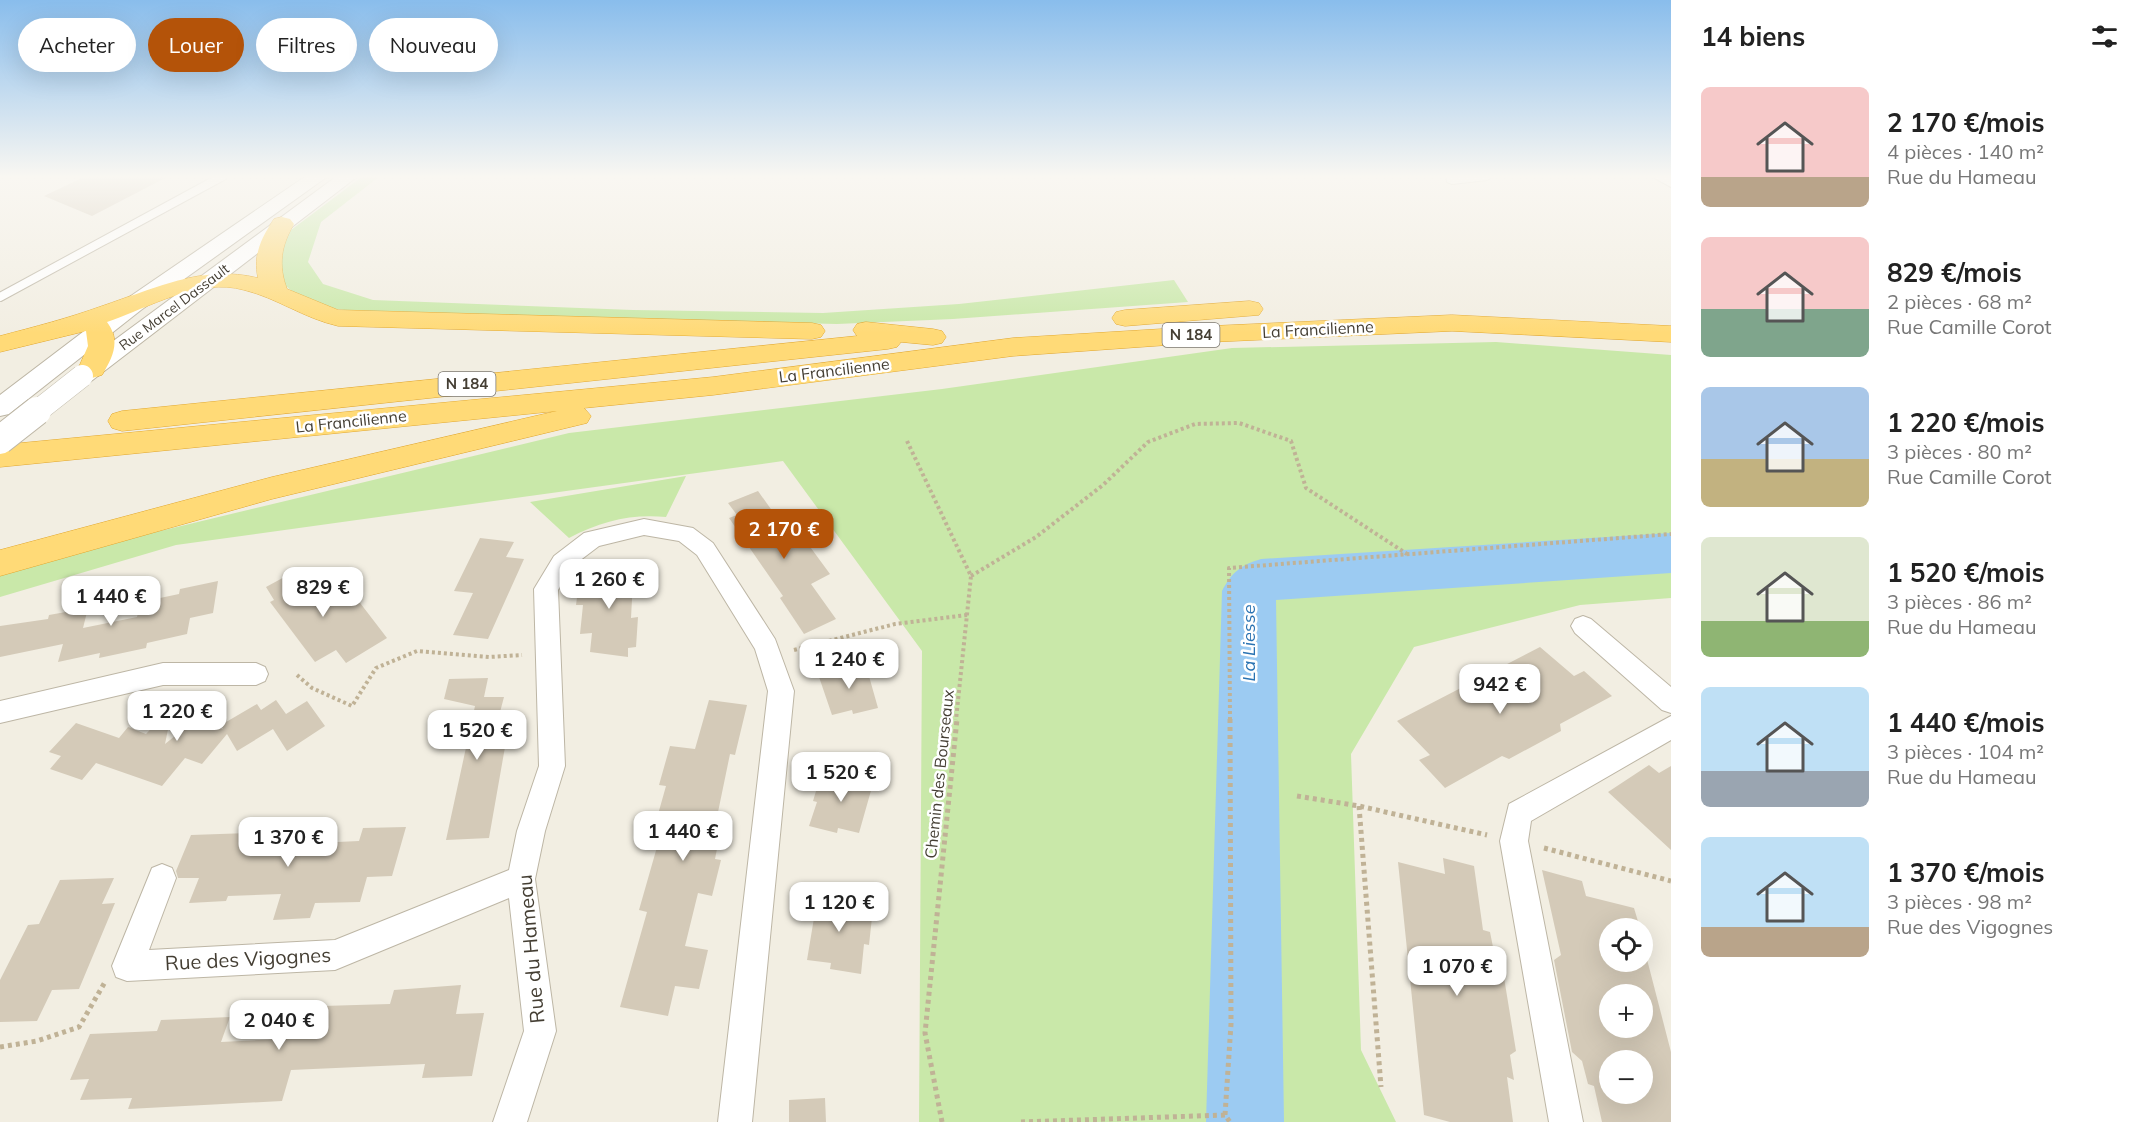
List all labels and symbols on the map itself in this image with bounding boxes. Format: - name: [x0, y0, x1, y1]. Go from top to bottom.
- street label: Rue Marcel Dassault: [115, 260, 233, 354]
- street label: La Francilienne: [1262, 316, 1374, 342]
- road number: N 184: [1162, 323, 1220, 347]
- street label: La Francilienne: [777, 353, 891, 387]
- road number: N 184: [438, 372, 496, 396]
- street label: La Francilienne: [294, 405, 408, 437]
- pin: 2 170 €: [729, 509, 839, 560]
- pin: 1 260 €: [554, 559, 664, 610]
- pin: 829 €: [281, 567, 365, 618]
- pin: 1 440 €: [56, 576, 166, 627]
- water label: La Liesse: [1237, 604, 1260, 681]
- pin: 1 240 €: [794, 639, 904, 690]
- pin: 942 €: [1458, 664, 1542, 715]
- street label: Chemin des Bourseaux: [920, 688, 958, 860]
- pin: 1 220 €: [122, 691, 232, 742]
- pin: 1 520 €: [422, 710, 532, 761]
- pin: 1 520 €: [786, 752, 896, 803]
- pin: 1 440 €: [628, 811, 738, 862]
- pin: 1 370 €: [233, 817, 343, 868]
- street label: Rue du Hameau: [512, 873, 549, 1025]
- pin: 1 120 €: [784, 882, 894, 933]
- street label: Rue des Vigognes: [164, 942, 332, 975]
- pin: 1 070 €: [1402, 946, 1512, 997]
- pin: 2 040 €: [224, 1000, 334, 1051]

